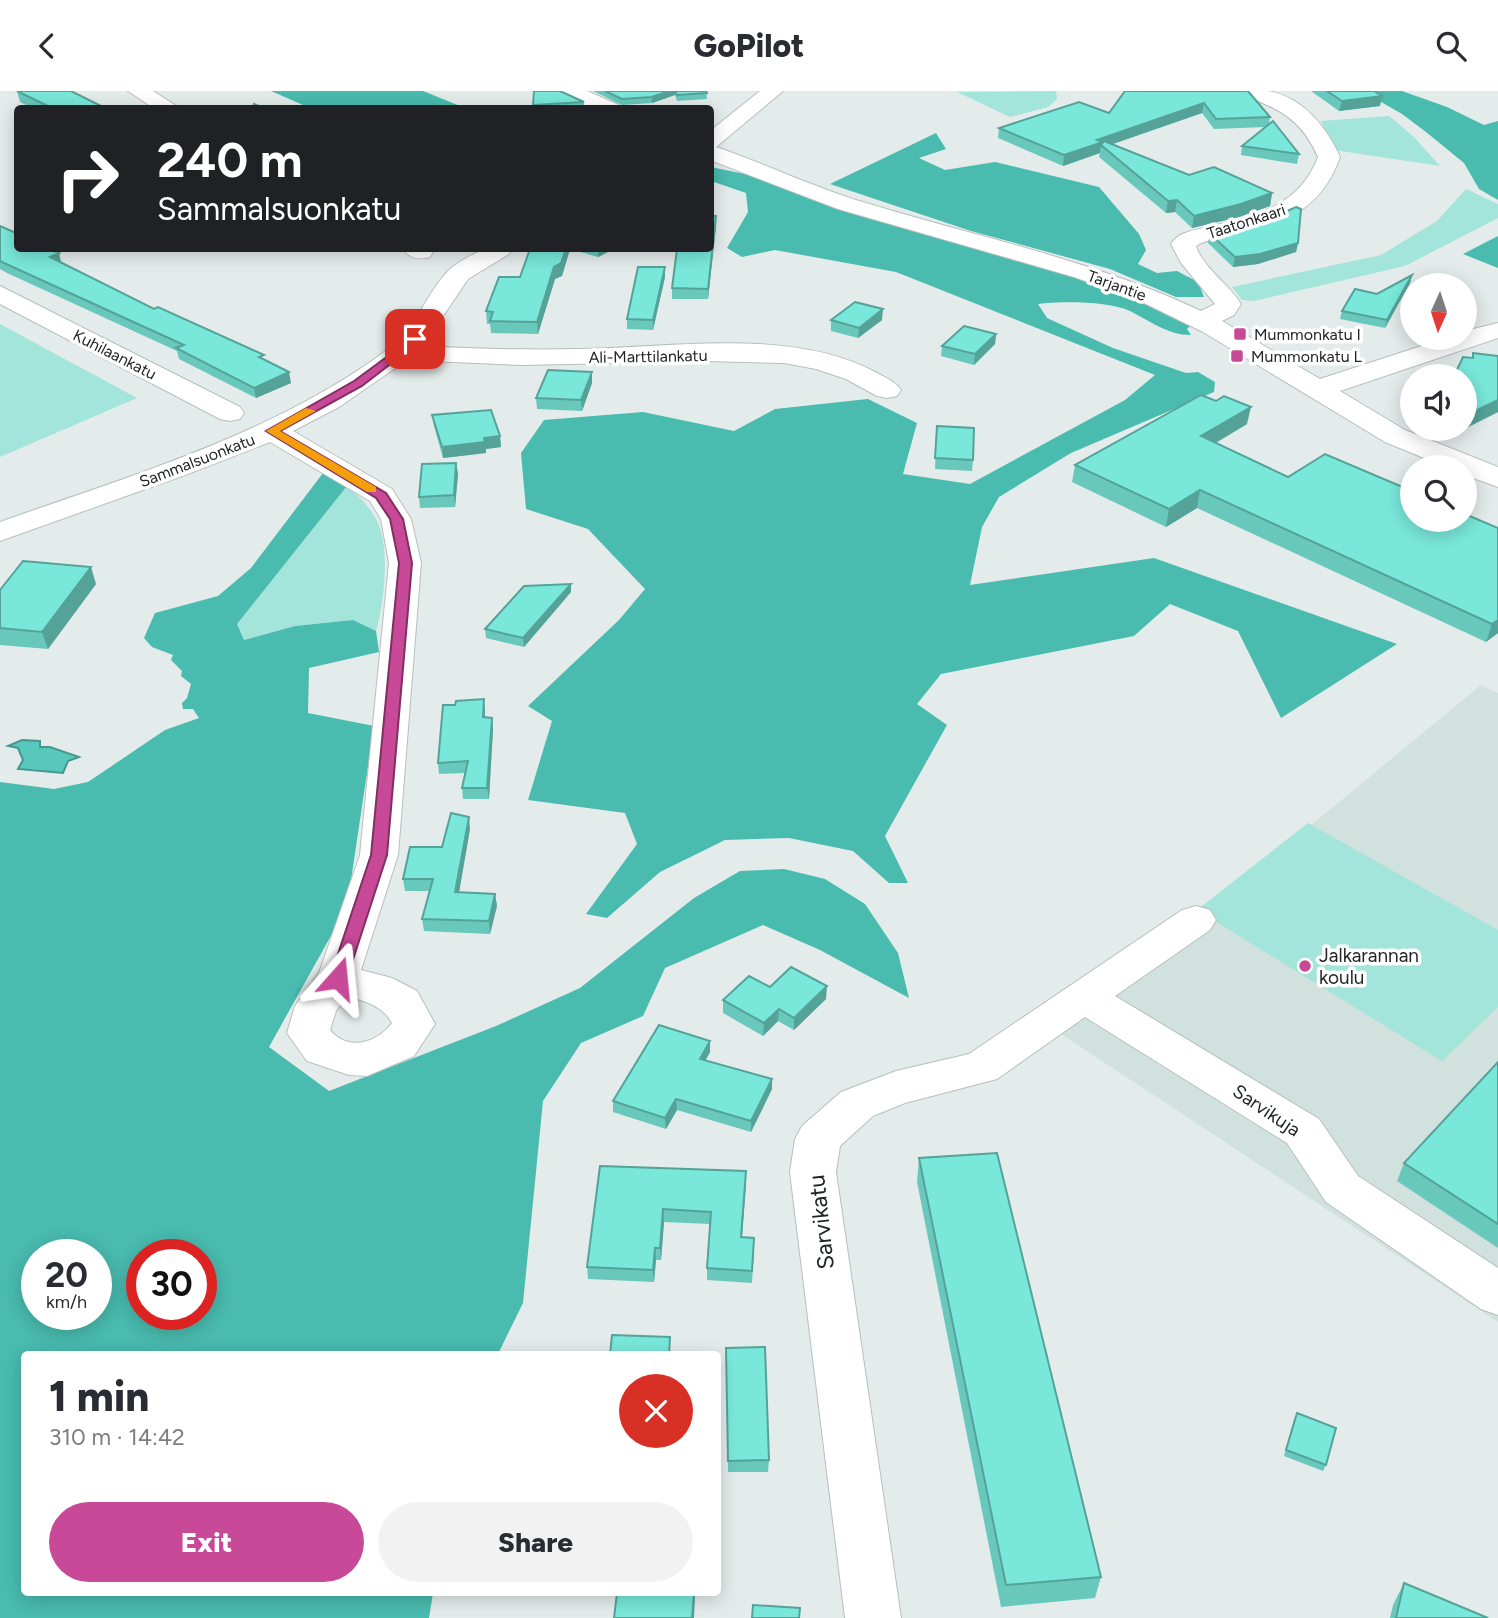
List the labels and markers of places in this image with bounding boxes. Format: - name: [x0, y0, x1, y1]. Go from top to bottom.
- pin: [385, 309, 445, 369]
- place label: Mummonkatu I: [1254, 325, 1361, 344]
- marker: Mummonkatu I: [1232, 326, 1248, 342]
- place label: Mummonkatu L: [1251, 347, 1363, 366]
- marker: Mummonkatu L: [1229, 348, 1245, 364]
- place label: Jalkarannan koulu: [1319, 944, 1419, 989]
- marker: Jalkarannan koulu: [1297, 958, 1313, 974]

